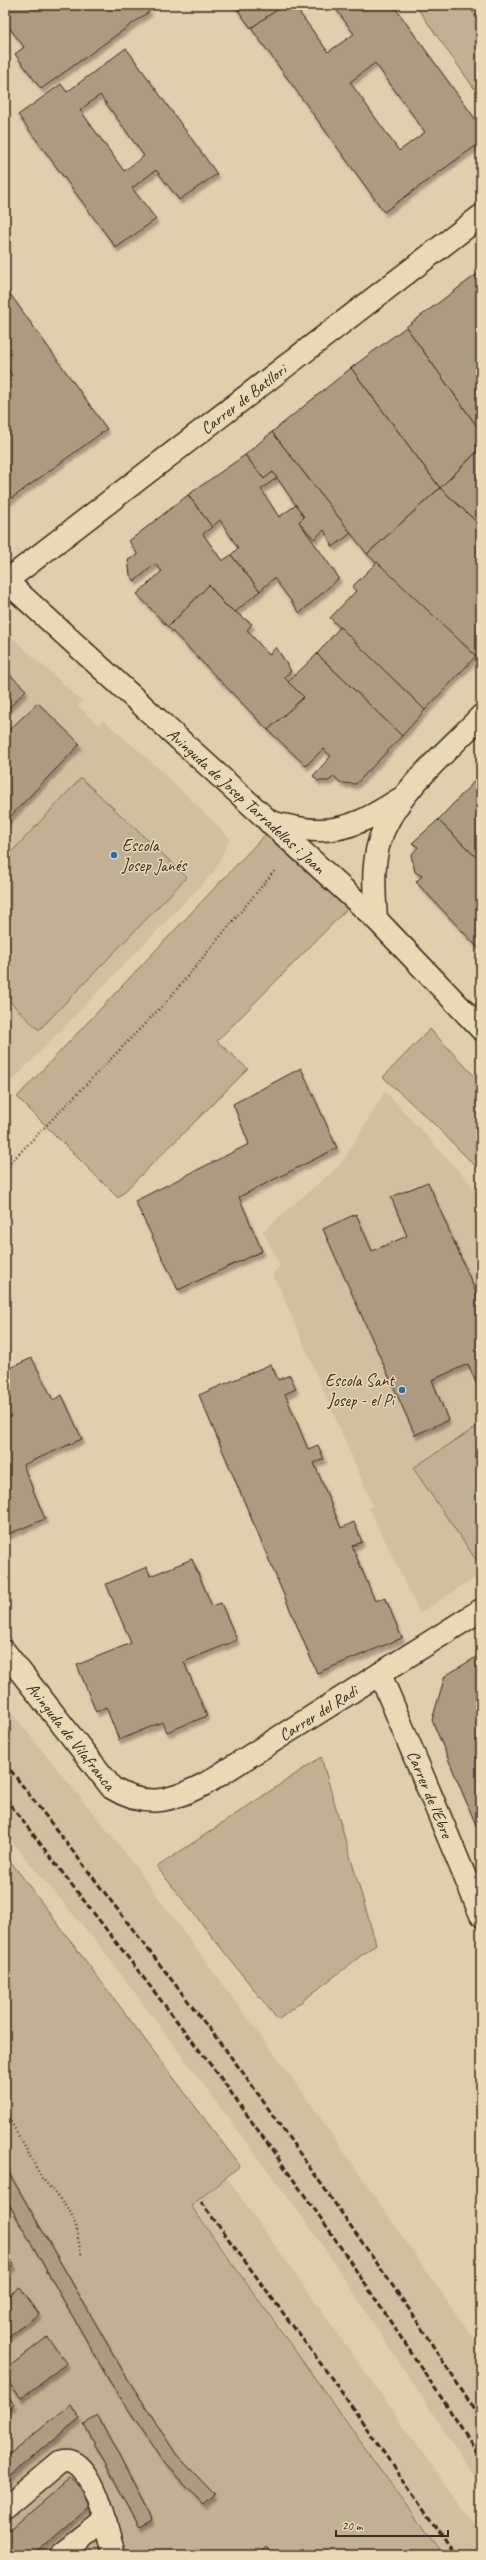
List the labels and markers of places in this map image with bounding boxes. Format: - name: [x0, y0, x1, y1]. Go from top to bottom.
- place label: Escola Josep Janés: [121, 835, 188, 876]
- marker: Escola Josep Janés: [109, 850, 119, 860]
- place label: Escola Sant Josep - el Pi: [325, 1370, 396, 1411]
- marker: Escola Sant Josep - el Pi: [397, 1385, 407, 1395]

